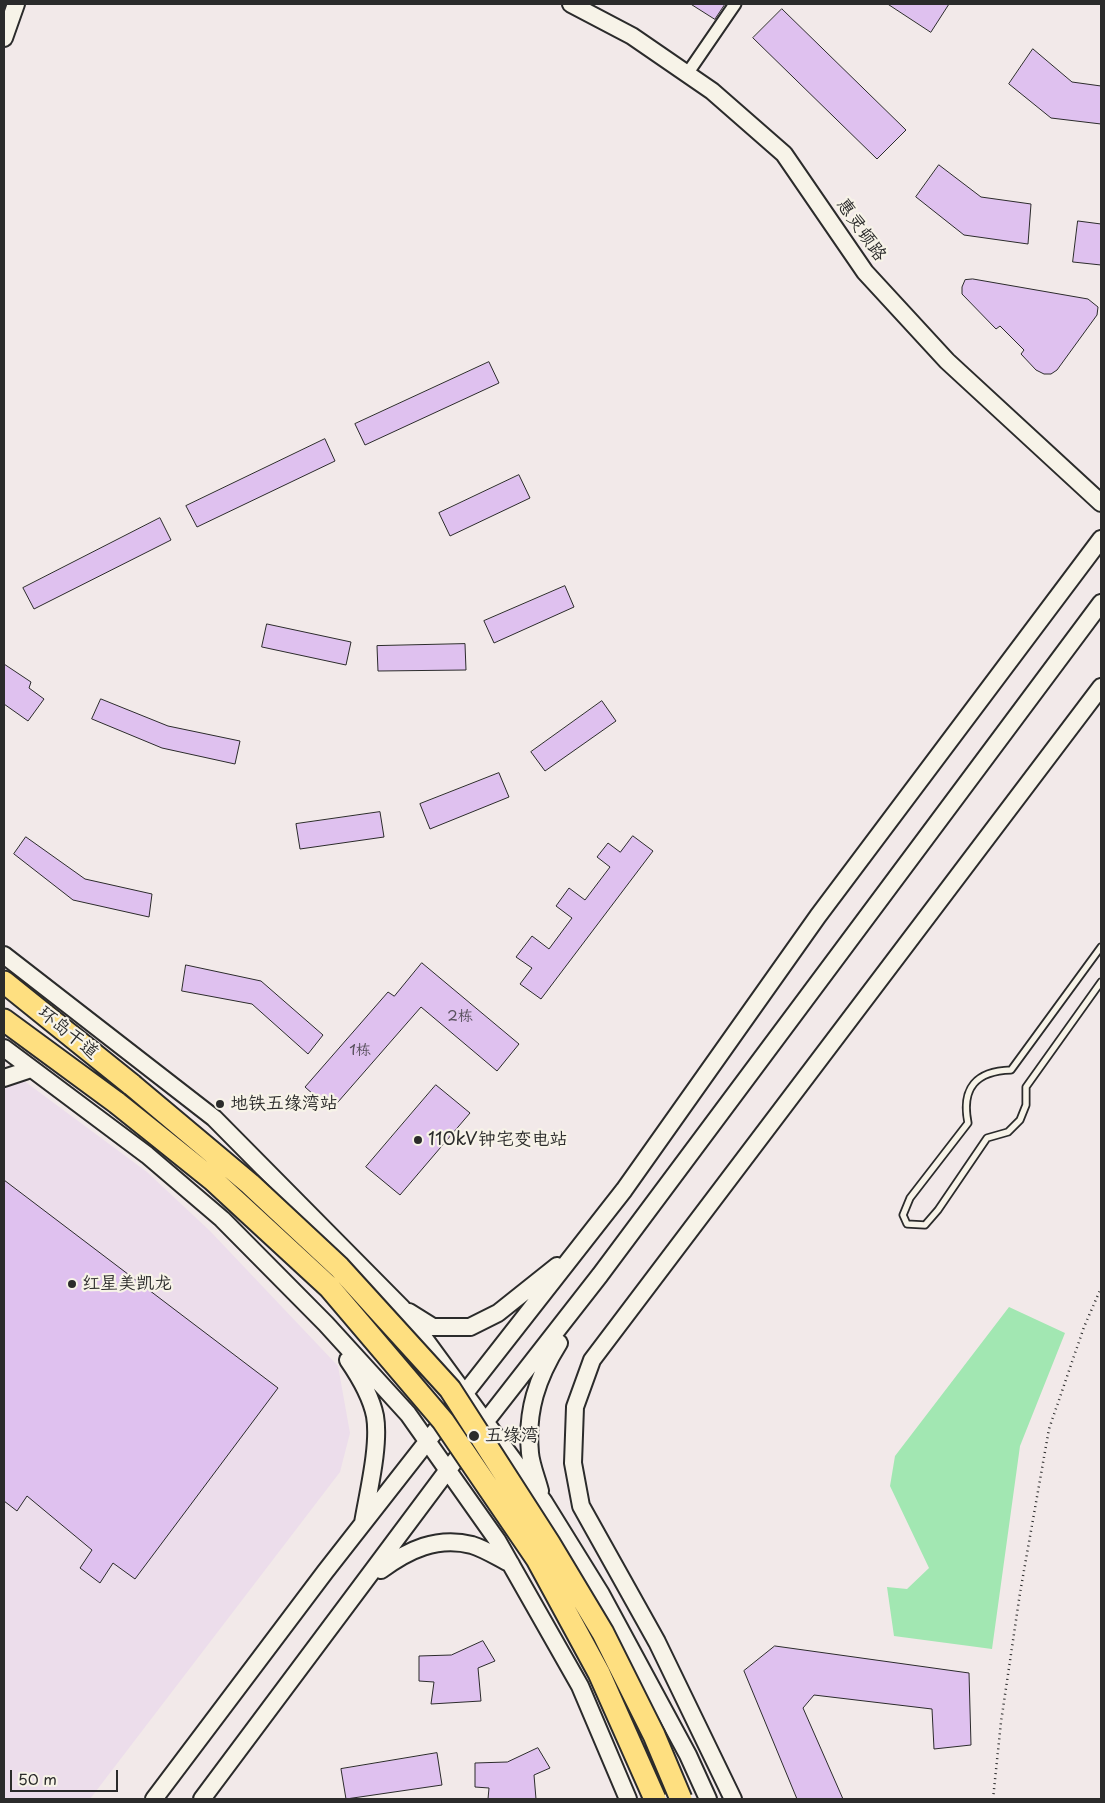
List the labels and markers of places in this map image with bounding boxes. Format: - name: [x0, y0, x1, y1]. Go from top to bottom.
- place label: 地铁五缘湾站: [230, 1093, 338, 1115]
- marker: 地铁五缘湾站: [214, 1098, 226, 1110]
- place label: 110kV钟宅变电站: [428, 1129, 568, 1151]
- marker: 110kV钟宅变电站: [412, 1134, 424, 1146]
- place label: 红星美凯龙: [82, 1273, 172, 1295]
- marker: 红星美凯龙: [66, 1278, 78, 1290]
- place label: 五缘湾: [485, 1425, 539, 1447]
- marker: 五缘湾: [467, 1429, 481, 1443]

